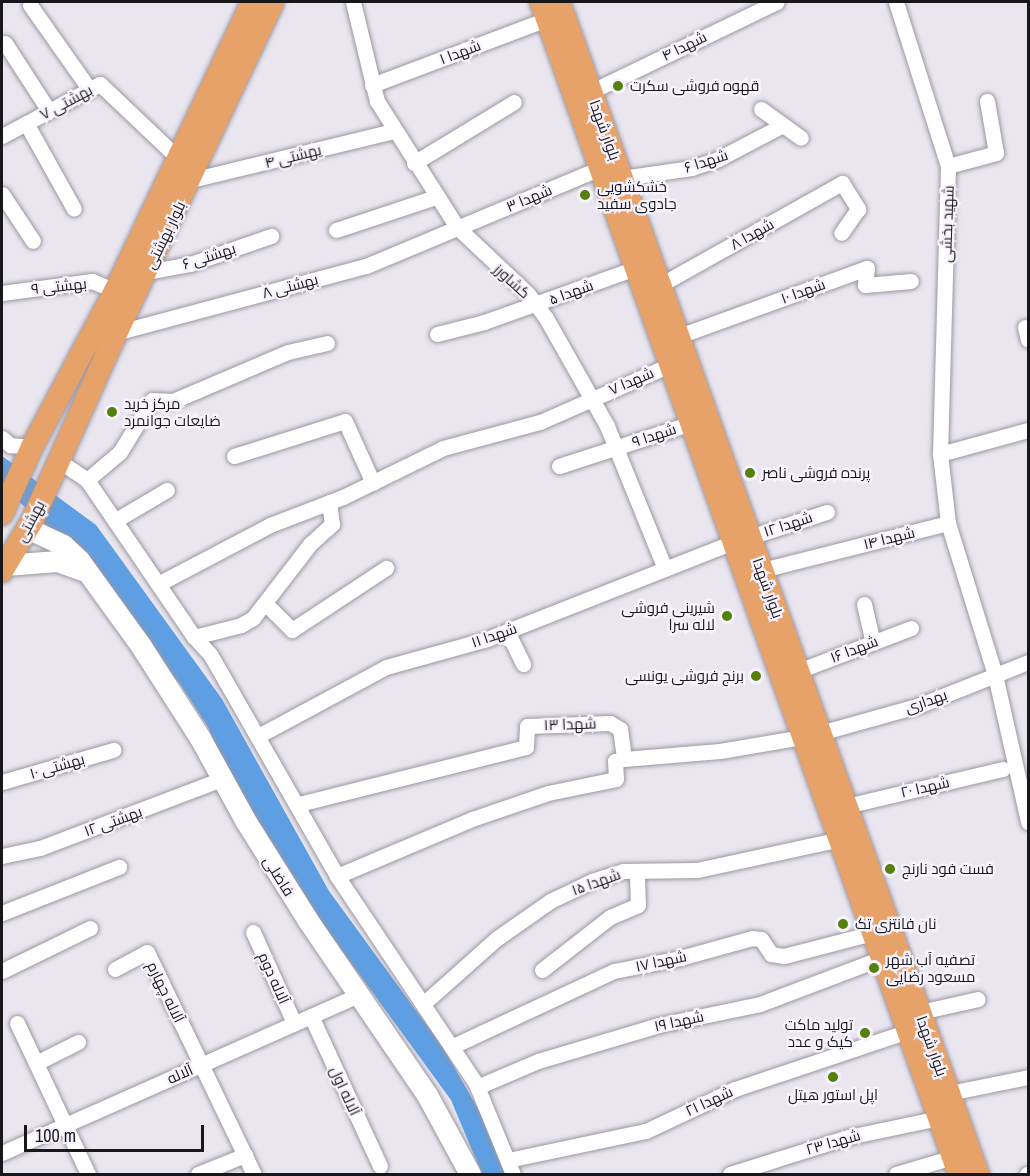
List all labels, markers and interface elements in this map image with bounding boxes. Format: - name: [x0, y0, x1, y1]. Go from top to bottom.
- street label: شهدا ۴: [659, 27, 709, 65]
- street label: شهدا ۱: [437, 36, 483, 68]
- place label: قهوه فروشی سکرت: [630, 77, 759, 95]
- marker: قهوه فروشی سکرت: [611, 79, 625, 93]
- street label: بهشتی ۷: [36, 81, 96, 123]
- street label: بلوار شهدا: [586, 97, 624, 163]
- street label: یهشتی ۴: [263, 140, 323, 172]
- street label: شهدا ۶: [682, 145, 730, 177]
- place label: خشکشویی جادوی سفید: [597, 177, 676, 212]
- street label: شهدا ۳: [503, 180, 555, 216]
- street label: شهید بخشی: [937, 185, 957, 263]
- marker: خشکشویی جادوی سفید: [578, 188, 592, 202]
- street label: بلوار بهشتی: [141, 198, 189, 272]
- street label: شهدا ۸: [727, 215, 777, 253]
- street label: بهشتی ۶: [180, 239, 238, 273]
- street label: کشاورز: [490, 260, 534, 302]
- street label: بهشتی ۸: [260, 270, 320, 302]
- street label: بهشتی ۹: [30, 274, 88, 298]
- street label: شهدا ۱۰: [778, 275, 828, 307]
- street label: شهدا ۵: [546, 276, 596, 308]
- street label: شهدا ۷: [606, 364, 656, 398]
- place label: مرکز خرید ضایعات جوانمرد: [124, 394, 221, 429]
- marker: مرکز خرید ضایعات جوانمرد: [105, 405, 119, 419]
- street label: شهدا ۹: [630, 419, 678, 451]
- place label: پرنده فروشی ناصر: [762, 464, 870, 482]
- marker: پرنده فروشی ناصر: [743, 466, 757, 480]
- street label: بهشتی: [12, 497, 48, 545]
- street label: شهدا ۱۲: [761, 508, 815, 540]
- street label: شهدا ۱۴: [861, 523, 917, 553]
- street label: بلوار شهدا: [749, 555, 787, 621]
- place label: شیرینی فروشی لاله سرا: [621, 598, 715, 633]
- marker: شیرینی فروشی لاله سرا: [720, 609, 734, 623]
- street label: شهدا ۱۱: [469, 619, 519, 651]
- street label: شهدا ۱۶: [828, 632, 880, 666]
- place label: برنج فروشی یونسی: [625, 667, 744, 685]
- marker: برنج فروشی یونسی: [749, 669, 763, 683]
- street label: بهداری: [903, 685, 949, 717]
- street label: شهدا ۱۳: [543, 714, 597, 734]
- street label: بهشتی ۱۰: [27, 750, 87, 782]
- street label: شهدا ۲۰: [899, 773, 951, 801]
- street label: بهشتی ۱۲: [82, 802, 144, 840]
- street label: فاضلی: [260, 853, 298, 899]
- place label: فست فود نارنج: [902, 860, 994, 878]
- marker: فست فود نارنج: [883, 862, 897, 876]
- street label: شهدا ۱۵: [569, 865, 623, 899]
- place label: نان فانتزی تک: [855, 915, 936, 933]
- marker: نان فانتزی تک: [836, 917, 850, 931]
- street label: شهدا ۱۷: [634, 947, 688, 975]
- street label: آلاله دوم: [255, 949, 293, 1007]
- place label: تصفیه آب شهر مسعود رضایی: [886, 950, 975, 985]
- street label: آلاله چهارم: [143, 958, 189, 1026]
- marker: تصفیه آب شهر مسعود رضایی: [867, 961, 881, 975]
- street label: شهدا ۱۹: [653, 1007, 705, 1035]
- street label: بلوار شهدا: [913, 1013, 951, 1079]
- place label: تولید ماکت کیک و عدد: [785, 1015, 853, 1050]
- marker: تولید ماکت کیک و عدد: [858, 1026, 872, 1040]
- street label: آلاله: [164, 1060, 196, 1088]
- street label: آلاله اول: [326, 1064, 364, 1118]
- marker: اپل استور هیتل: [826, 1070, 840, 1084]
- street label: شهدا ۲۱: [682, 1082, 736, 1120]
- place label: اپل استور هیتل: [788, 1086, 878, 1104]
- scale bar: [27, 1113, 207, 1151]
- text: 100 m: [35, 1123, 76, 1148]
- street label: شهدا ۲۳: [804, 1126, 862, 1158]

